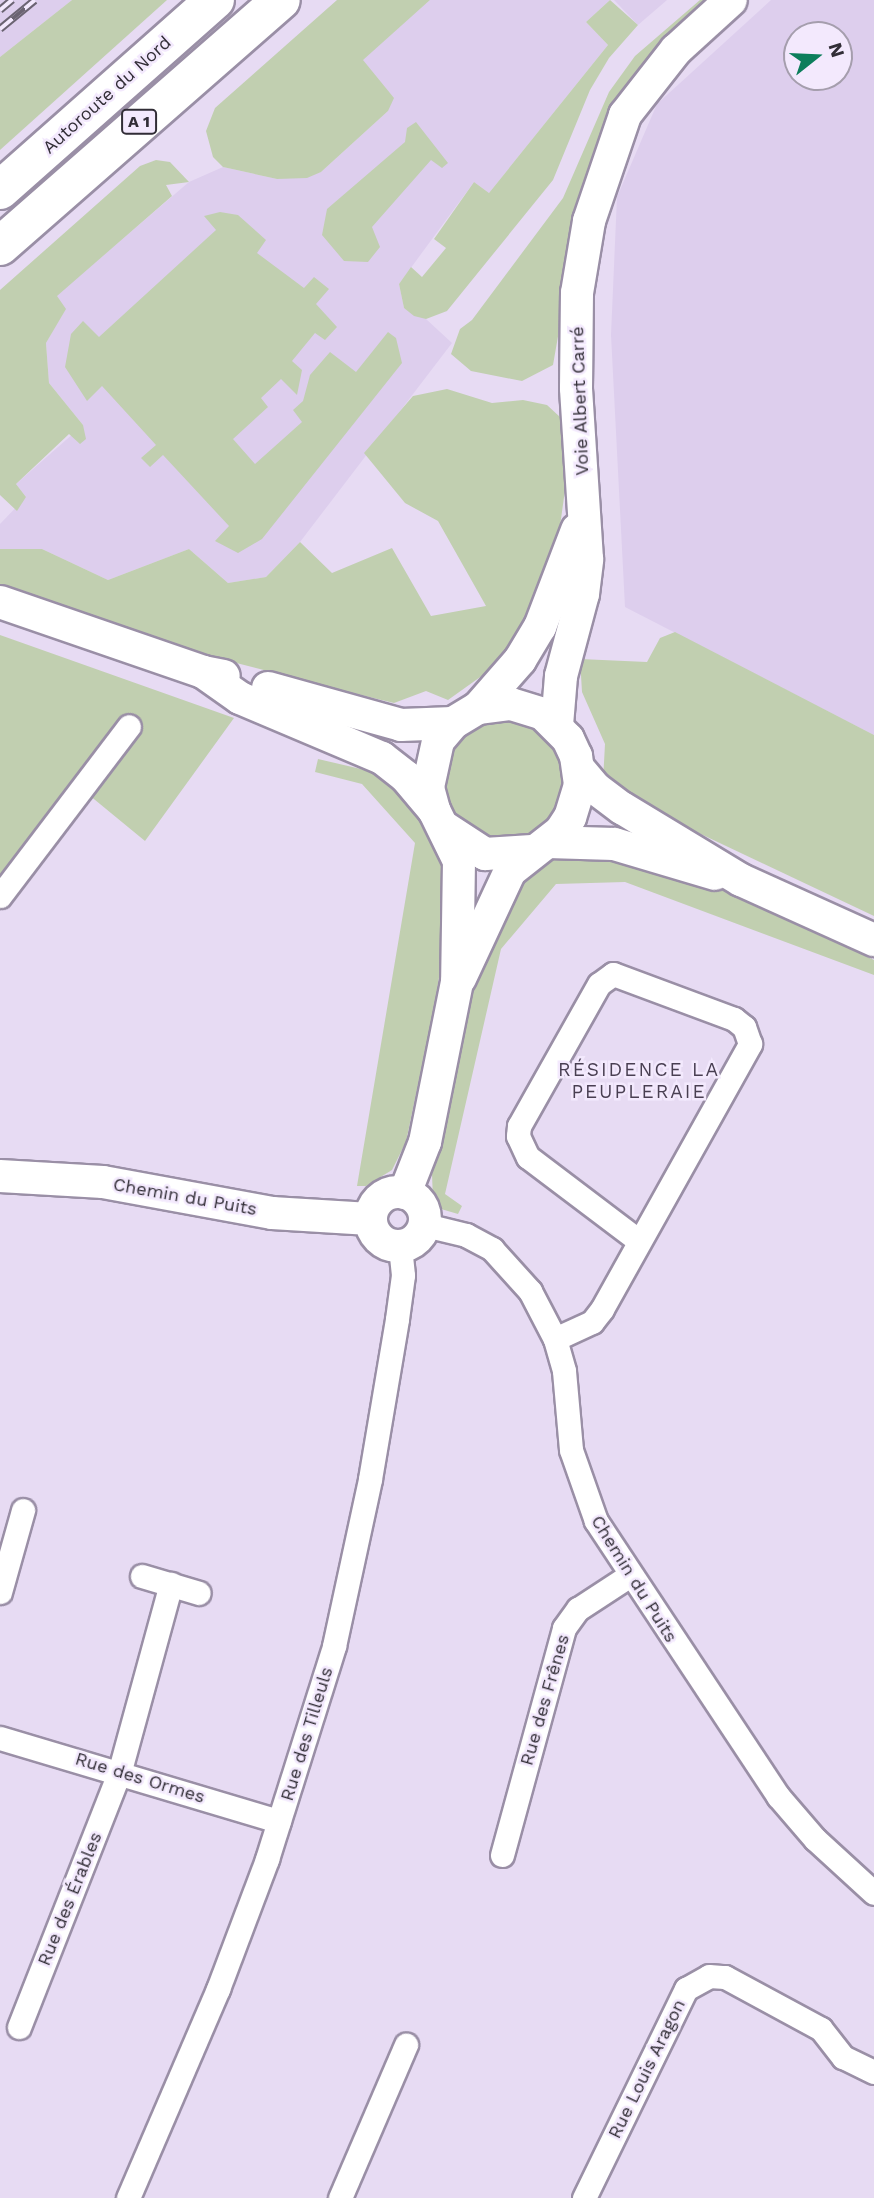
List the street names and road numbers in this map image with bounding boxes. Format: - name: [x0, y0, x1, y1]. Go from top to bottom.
- street label: Autoroute du Nord: [38, 32, 176, 158]
- road number: A 1: [120, 110, 158, 134]
- street label: Voie Albert Carré: [567, 326, 593, 476]
- street label: Chemin du Puits: [111, 1174, 259, 1220]
- street label: Chemin du Puits: [586, 1512, 682, 1646]
- street label: Rue des Frênes: [516, 1632, 574, 1768]
- street label: Rue des Tilleuls: [276, 1664, 338, 1804]
- street label: Rue des Ormes: [73, 1748, 207, 1808]
- street label: Rue des Érables: [33, 1829, 107, 1969]
- street label: Rue Louis Aragon: [604, 1996, 690, 2142]

